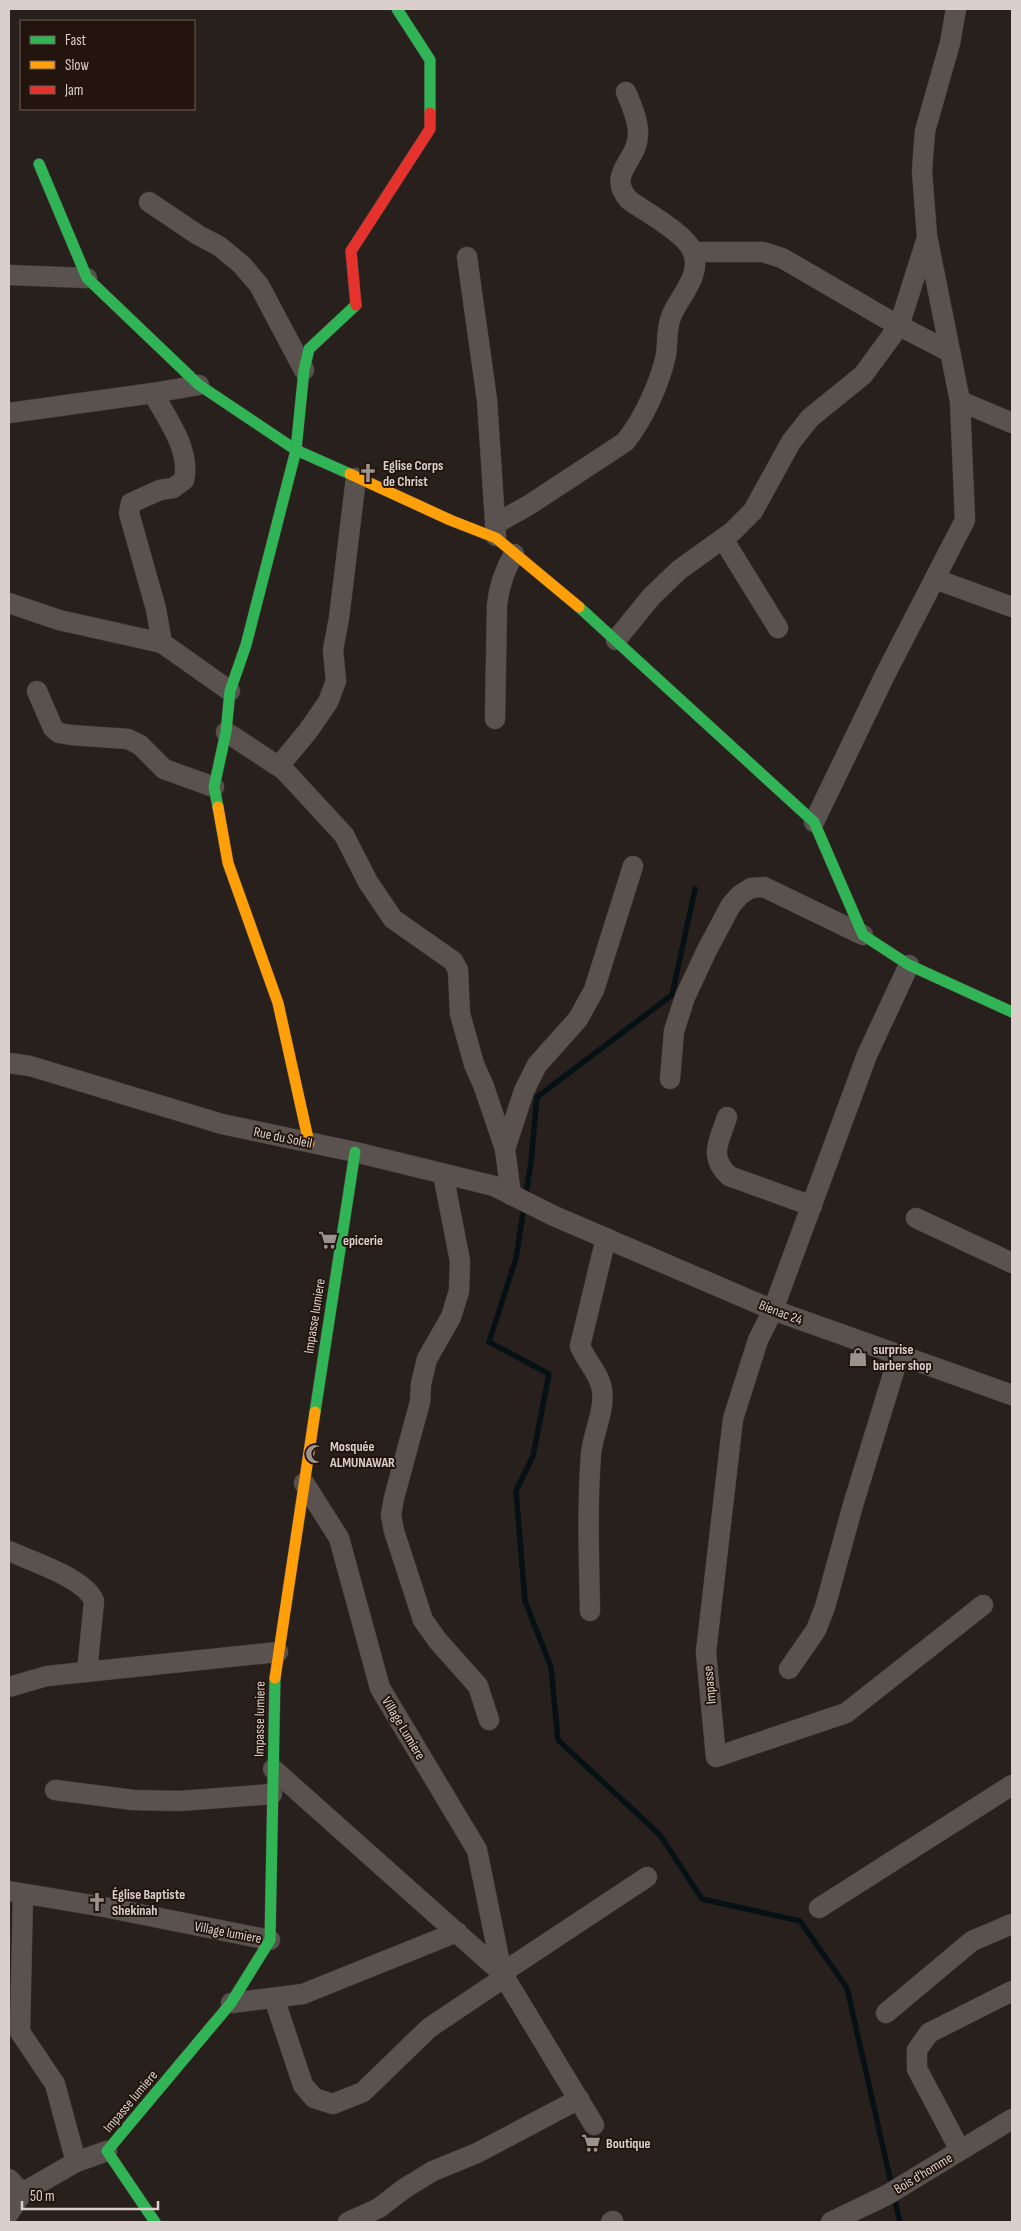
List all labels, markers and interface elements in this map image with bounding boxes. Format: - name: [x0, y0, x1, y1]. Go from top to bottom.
- legend: [20, 20, 195, 110]
- text: Fast: [65, 31, 87, 50]
- text: Slow: [65, 56, 89, 75]
- text: Jam: [64, 81, 83, 100]
- place label: Eglise Corps de Christ: [383, 457, 443, 490]
- church icon: Eglise Corps de Christ: [357, 462, 379, 484]
- street label: Rue du Soleil: [252, 1123, 314, 1152]
- supermarket icon: epicerie: [317, 1229, 339, 1251]
- place label: epicerie: [343, 1232, 383, 1249]
- street label: Impasse lumiere: [300, 1277, 329, 1355]
- street label: Bienac 24: [757, 1296, 805, 1329]
- place label: surprise barber shop: [873, 1341, 931, 1374]
- shop icon: surprise barber shop: [847, 1346, 869, 1368]
- place label: Mosquée ALMUNAWAR: [329, 1438, 395, 1471]
- mosque icon: Mosquée ALMUNAWAR: [304, 1443, 326, 1465]
- street label: Impasse: [699, 1665, 720, 1705]
- street label: Impasse lumiere: [250, 1681, 269, 1757]
- street label: Village Lumiere: [378, 1694, 429, 1763]
- place label: Église Baptiste Shekinah: [112, 1886, 185, 1919]
- church icon: Église Baptiste Shekinah: [86, 1891, 108, 1913]
- street label: Village lumiere: [193, 1918, 263, 1947]
- street label: Impasse lumiere: [99, 2067, 161, 2136]
- supermarket icon: Boutique: [580, 2132, 602, 2154]
- place label: Boutique: [606, 2135, 651, 2152]
- street label: Bois d'homme: [891, 2149, 956, 2198]
- scale bar: [22, 2178, 159, 2210]
- text: 50 m: [30, 2187, 55, 2206]

